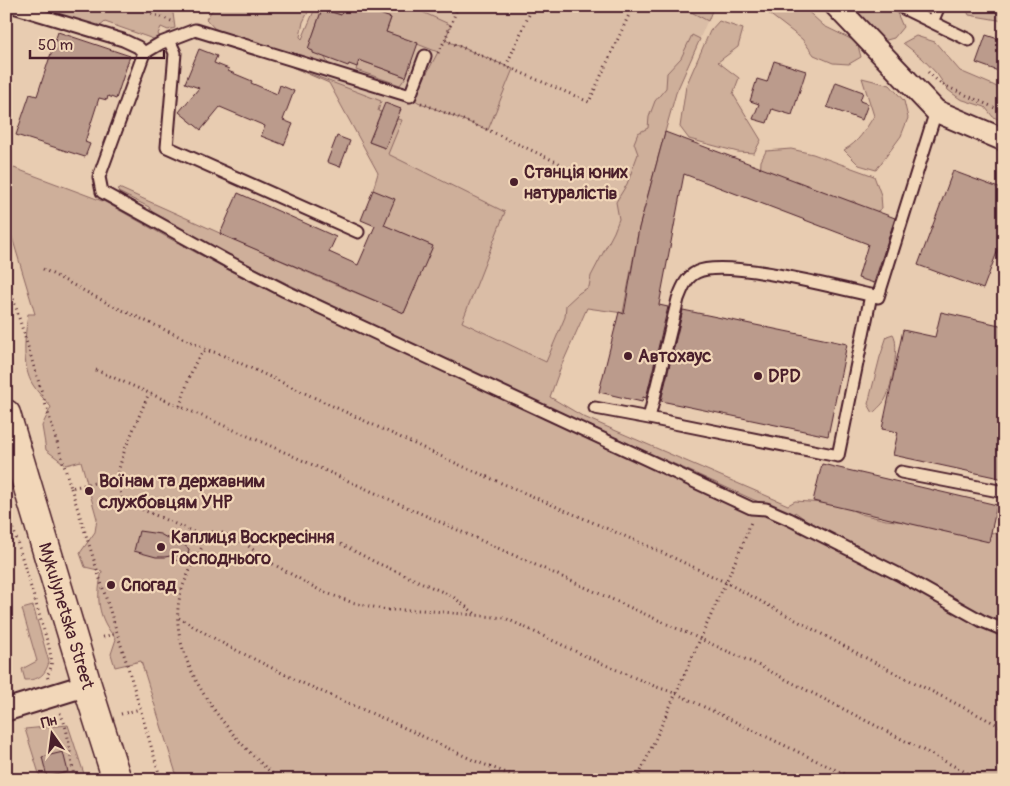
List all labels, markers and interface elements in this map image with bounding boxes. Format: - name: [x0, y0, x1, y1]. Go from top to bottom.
- scale bar: [30, 28, 164, 60]
- text: 50 m: [38, 36, 73, 55]
- place label: Станція юних натуралістів: [524, 161, 628, 205]
- marker: Станція юних натуралістів: [508, 176, 520, 188]
- place label: Автохаус: [638, 345, 711, 368]
- marker: Автохаус: [622, 350, 634, 362]
- place label: DPD: [768, 365, 801, 388]
- marker: DPD: [752, 370, 764, 382]
- place label: Воїнам та державним службовцям УНР: [98, 470, 265, 514]
- marker: Воїнам та державним службовцям УНР: [83, 485, 95, 497]
- place label: Каплиця Воскресіння Господнього: [171, 526, 334, 570]
- street label: Mykulynetska Street: [33, 540, 99, 693]
- marker: Каплиця Воскресіння Господнього: [155, 541, 167, 553]
- place label: Спогад: [121, 574, 176, 597]
- marker: Спогад: [105, 579, 117, 591]
- north arrow: [28, 708, 78, 758]
- text: Пн: [39, 712, 59, 732]

